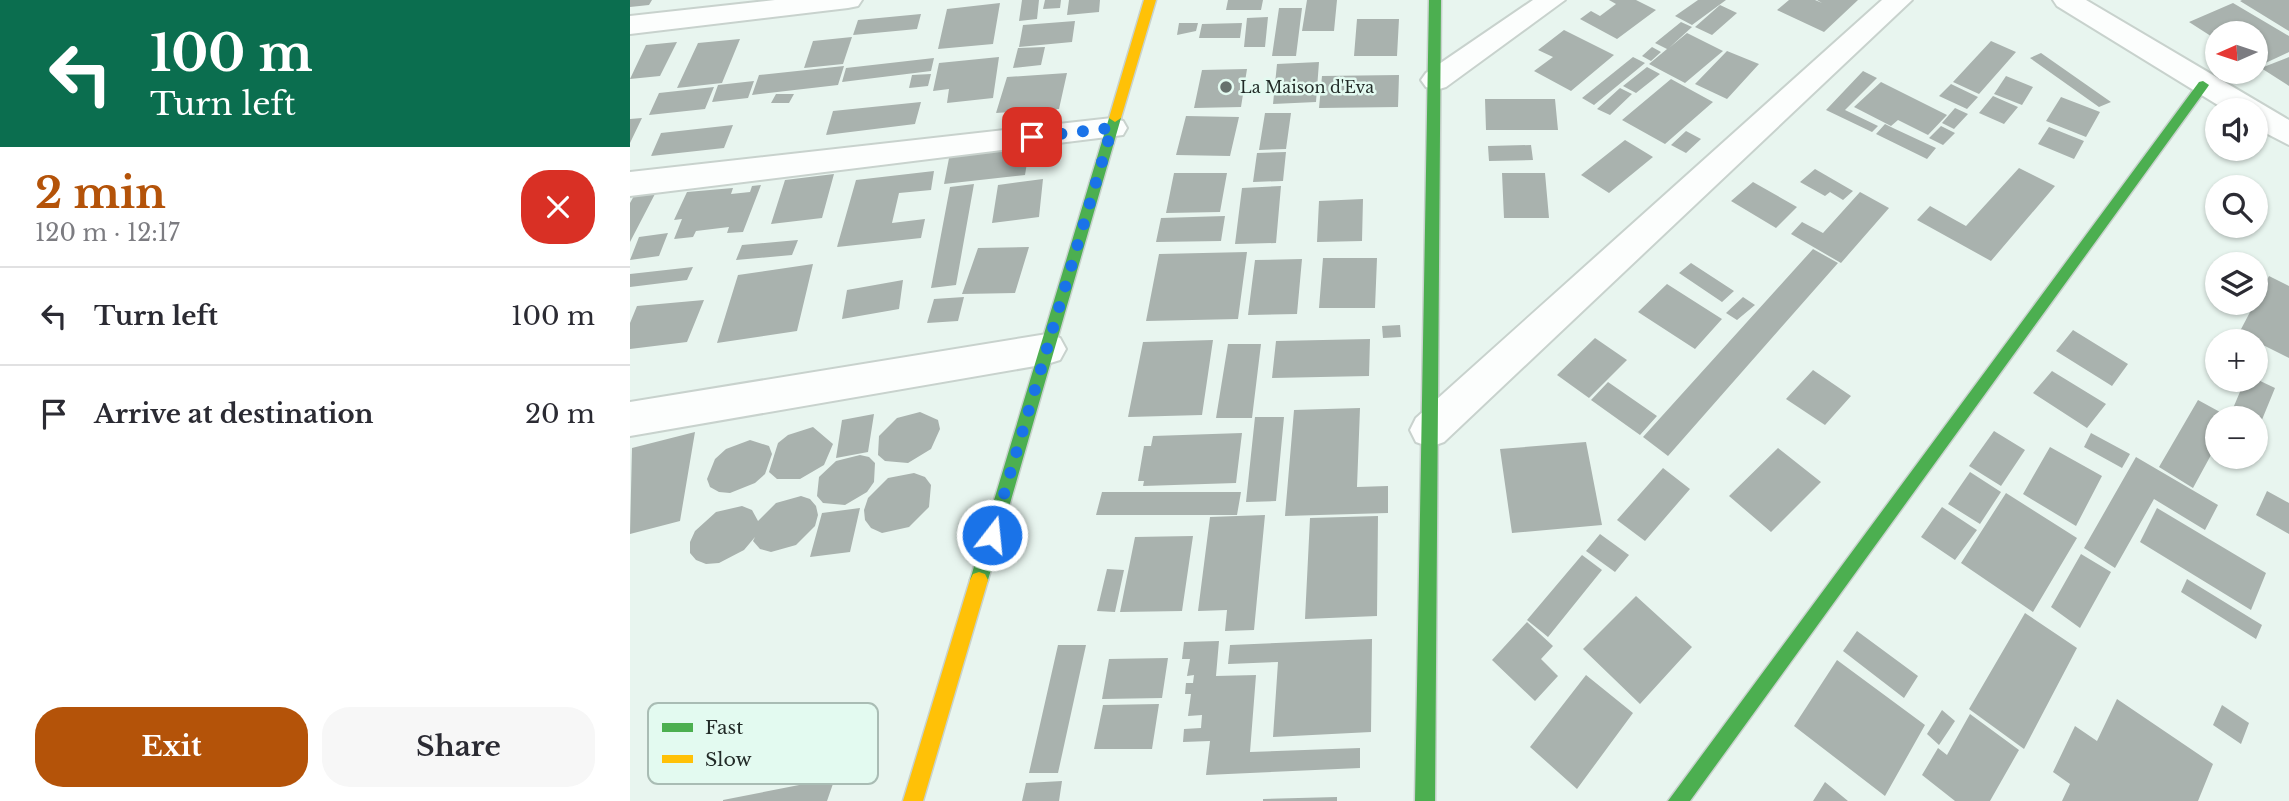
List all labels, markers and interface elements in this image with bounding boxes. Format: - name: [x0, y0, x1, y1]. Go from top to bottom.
- north arrow: [2205, 21, 2268, 84]
- map controls: [2205, 21, 2268, 469]
- text: 100 m: [150, 23, 313, 84]
- icon: left: [35, 28, 126, 119]
- place label: La Maison d'Eva: [1240, 77, 1374, 97]
- marker: La Maison d'Eva: [1218, 79, 1234, 95]
- text: Turn left: [150, 84, 296, 124]
- button: sound: [2205, 98, 2268, 161]
- pin: [1002, 107, 1062, 167]
- icon: arrive: [1013, 118, 1051, 156]
- text: 2 min: [35, 167, 166, 219]
- button: close: [521, 170, 595, 244]
- button: search: [2205, 175, 2268, 238]
- text: 120 m · 12:17: [35, 219, 180, 247]
- button: layers: [2205, 252, 2268, 315]
- icon: left: [35, 297, 73, 335]
- text: Turn left: [94, 300, 218, 332]
- text: 100 m: [511, 300, 595, 332]
- button: +: [2205, 329, 2268, 392]
- icon: arrive: [35, 395, 73, 433]
- text: Arrive at destination: [94, 398, 374, 430]
- text: 20 m: [525, 398, 595, 430]
- button: −: [2205, 406, 2268, 469]
- position arrow: [955, 498, 1029, 572]
- legend: [648, 703, 878, 784]
- button: Exit: [35, 707, 308, 787]
- button: Share: [322, 707, 595, 787]
- text: Fast: [705, 716, 744, 739]
- text: Slow: [705, 748, 752, 771]

